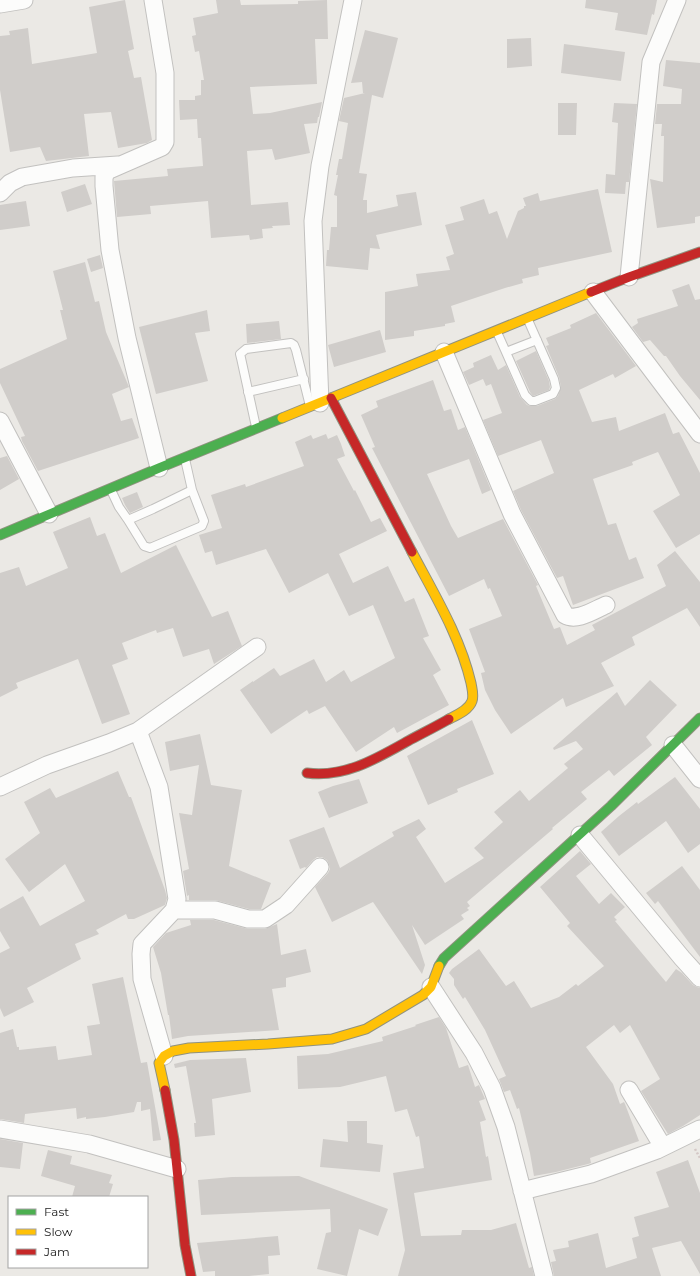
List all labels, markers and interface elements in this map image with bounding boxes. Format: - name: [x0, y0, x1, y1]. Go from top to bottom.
- legend: [8, 1196, 148, 1268]
- text: Fast: [44, 1204, 69, 1219]
- text: Slow: [44, 1224, 73, 1239]
- text: Jam: [43, 1244, 70, 1259]

